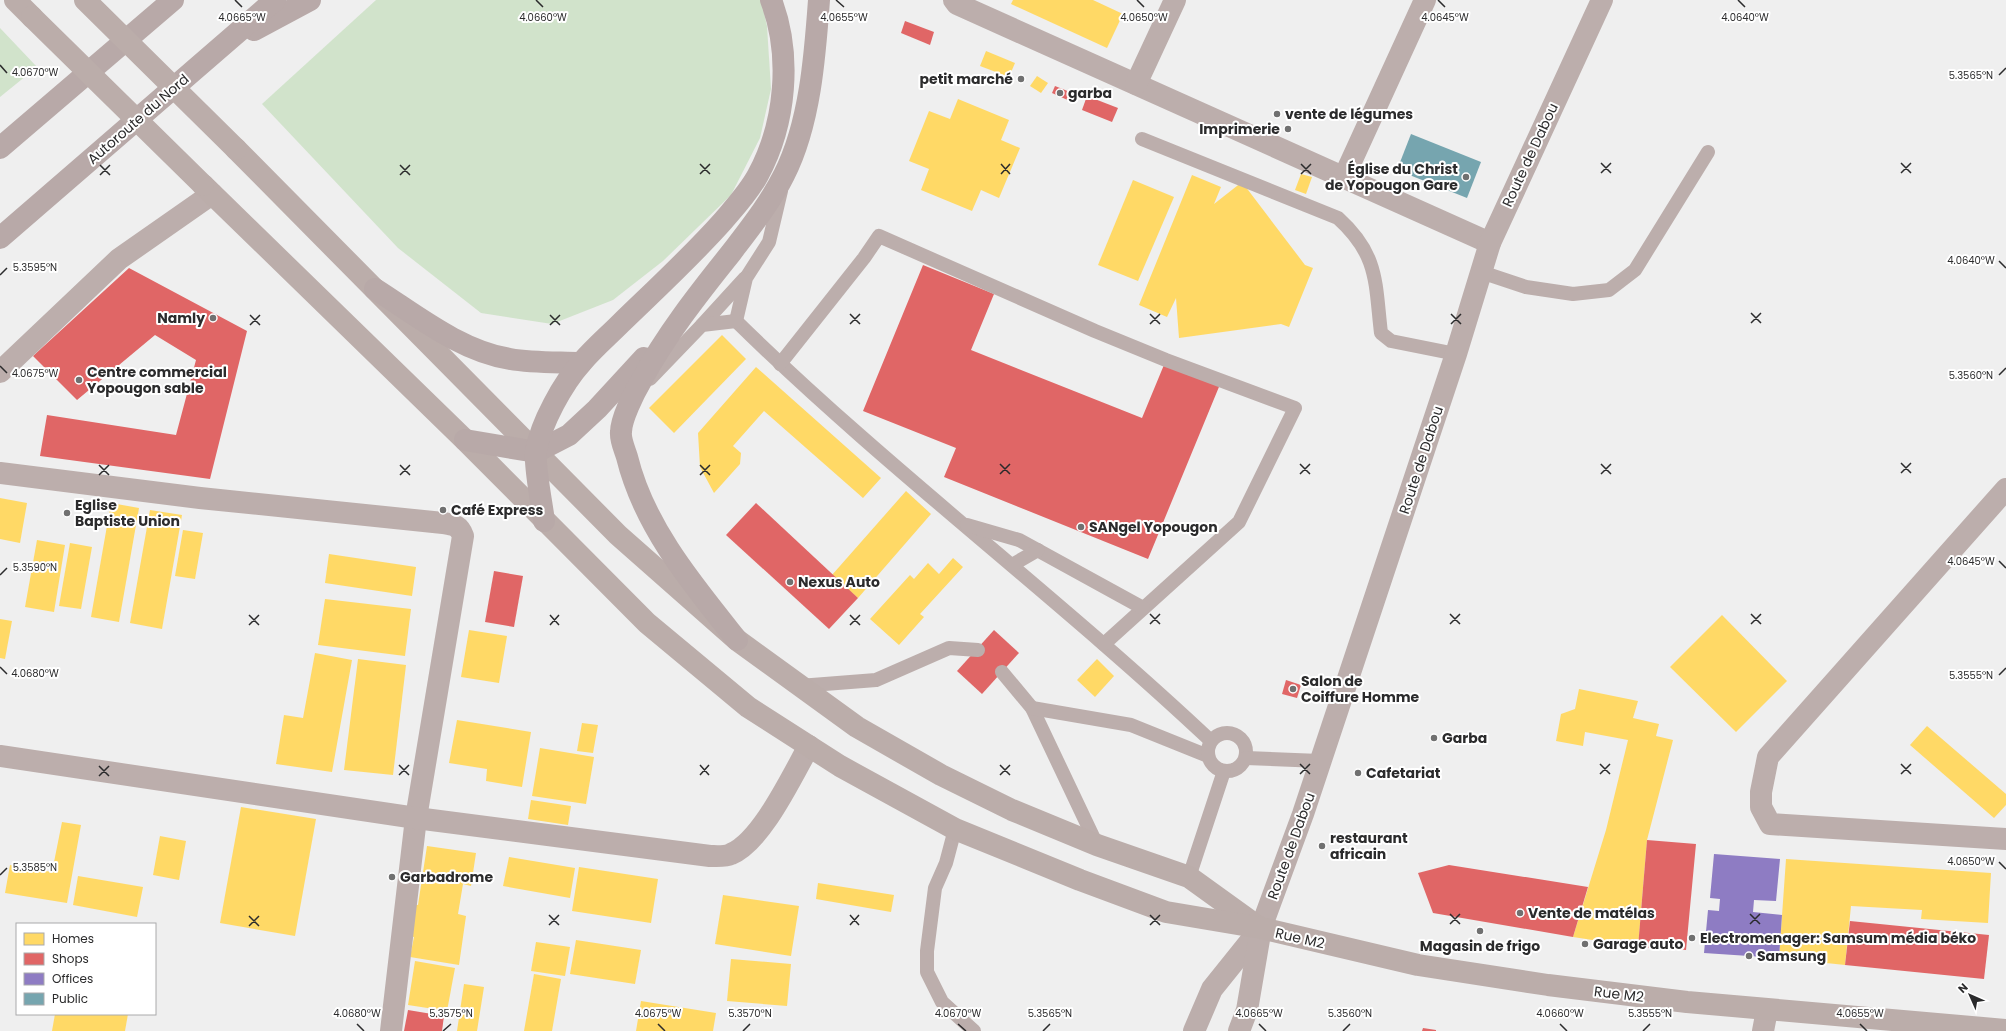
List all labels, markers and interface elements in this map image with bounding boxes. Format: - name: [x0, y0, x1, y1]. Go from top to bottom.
- text: 4.0665°W: [218, 10, 266, 25]
- text: 4.0660°W: [519, 10, 567, 25]
- text: 4.0655°W: [820, 10, 868, 25]
- text: 4.0650°W: [1120, 10, 1168, 25]
- text: 4.0645°W: [1421, 10, 1469, 25]
- text: 4.0640°W: [1721, 10, 1769, 25]
- text: 4.0670°W: [12, 65, 59, 80]
- text: 5.3565°N: [1949, 68, 1993, 83]
- street label: Autoroute du Nord: [83, 69, 193, 169]
- place label: petit marché: [920, 69, 1013, 89]
- marker: petit marché: [1016, 74, 1026, 84]
- place label: garba: [1068, 83, 1112, 103]
- marker: garba: [1055, 88, 1065, 98]
- street label: Route de Dabou: [1497, 100, 1563, 210]
- place label: vente de légumes: [1285, 104, 1413, 124]
- marker: vente de légumes: [1272, 109, 1282, 119]
- place label: Imprimerie: [1199, 119, 1280, 139]
- marker: Imprimerie: [1283, 124, 1293, 134]
- place label: Église du Christ de Yopougon Gare: [1325, 159, 1458, 195]
- marker: Église du Christ de Yopougon Gare: [1461, 172, 1471, 182]
- text: 4.0640°W: [1947, 253, 1995, 268]
- text: 5.3595°N: [13, 260, 57, 275]
- place label: Namly: [157, 308, 205, 328]
- marker: Namly: [208, 313, 218, 323]
- place label: Centre commercial Yopougon sable: [87, 362, 227, 398]
- text: 4.0675°W: [12, 366, 59, 381]
- text: 5.3560°N: [1949, 368, 1993, 383]
- marker: Centre commercial Yopougon sable: [74, 375, 84, 385]
- street label: Route de Dabou: [1394, 403, 1448, 517]
- place label: Eglise Baptiste Union: [75, 495, 180, 531]
- place label: Café Express: [451, 500, 544, 520]
- marker: Café Express: [438, 505, 448, 515]
- marker: Eglise Baptiste Union: [62, 508, 72, 518]
- place label: SANgel Yopougon: [1089, 517, 1218, 537]
- marker: SANgel Yopougon: [1076, 522, 1086, 532]
- text: 4.0645°W: [1947, 554, 1995, 569]
- text: 5.3590°N: [13, 560, 57, 575]
- place label: Nexus Auto: [798, 572, 880, 592]
- marker: Nexus Auto: [785, 577, 795, 587]
- text: 4.0680°W: [11, 666, 59, 681]
- text: 5.3555°N: [1949, 668, 1993, 683]
- place label: Salon de Coiffure Homme: [1301, 671, 1420, 707]
- marker: Salon de Coiffure Homme: [1288, 684, 1298, 694]
- place label: Garba: [1442, 728, 1487, 748]
- marker: Garba: [1429, 733, 1439, 743]
- place label: Cafetariat: [1366, 763, 1441, 783]
- marker: Cafetariat: [1353, 768, 1363, 778]
- street label: Route de Dabou: [1262, 790, 1320, 902]
- place label: restaurant africain: [1330, 828, 1408, 864]
- marker: restaurant africain: [1317, 841, 1327, 851]
- text: 4.0650°W: [1947, 854, 1995, 869]
- text: 5.3585°N: [13, 860, 57, 875]
- place label: Garbadrome: [400, 867, 493, 887]
- marker: Garbadrome: [387, 872, 397, 882]
- place label: Vente de matélas: [1528, 903, 1655, 923]
- marker: Vente de matélas: [1515, 908, 1525, 918]
- legend: [16, 923, 156, 1015]
- street label: Rue M2: [1273, 923, 1327, 953]
- marker: Magasin de frigo: [1475, 926, 1485, 936]
- place label: Electromenager: Samsum média béko: [1700, 928, 1976, 948]
- text: Homes: [52, 930, 94, 947]
- marker: Electromenager: Samsum média béko: [1687, 933, 1697, 943]
- place label: Garage auto: [1593, 934, 1683, 954]
- place label: Magasin de frigo: [1420, 936, 1540, 956]
- marker: Garage auto: [1580, 939, 1590, 949]
- place label: Samsung: [1757, 946, 1826, 966]
- text: Shops: [52, 950, 89, 967]
- marker: Samsung: [1744, 951, 1754, 961]
- text: Offices: [52, 970, 93, 987]
- north arrow: [1950, 975, 1990, 1015]
- text: N: [1954, 979, 1972, 997]
- street label: Rue M2: [1593, 981, 1645, 1007]
- text: Public: [52, 990, 88, 1007]
- text: 4.0680°W: [333, 1006, 381, 1021]
- text: 5.3575°N: [429, 1006, 473, 1021]
- text: 4.0675°W: [635, 1006, 682, 1021]
- text: 5.3570°N: [728, 1006, 772, 1021]
- text: 4.0670°W: [935, 1006, 982, 1021]
- text: 5.3565°N: [1028, 1006, 1072, 1021]
- text: 4.0665°W: [1235, 1006, 1283, 1021]
- text: 5.3560°N: [1328, 1006, 1372, 1021]
- text: 4.0660°W: [1536, 1006, 1584, 1021]
- text: 5.3555°N: [1628, 1006, 1672, 1021]
- text: 4.0655°W: [1836, 1006, 1884, 1021]

